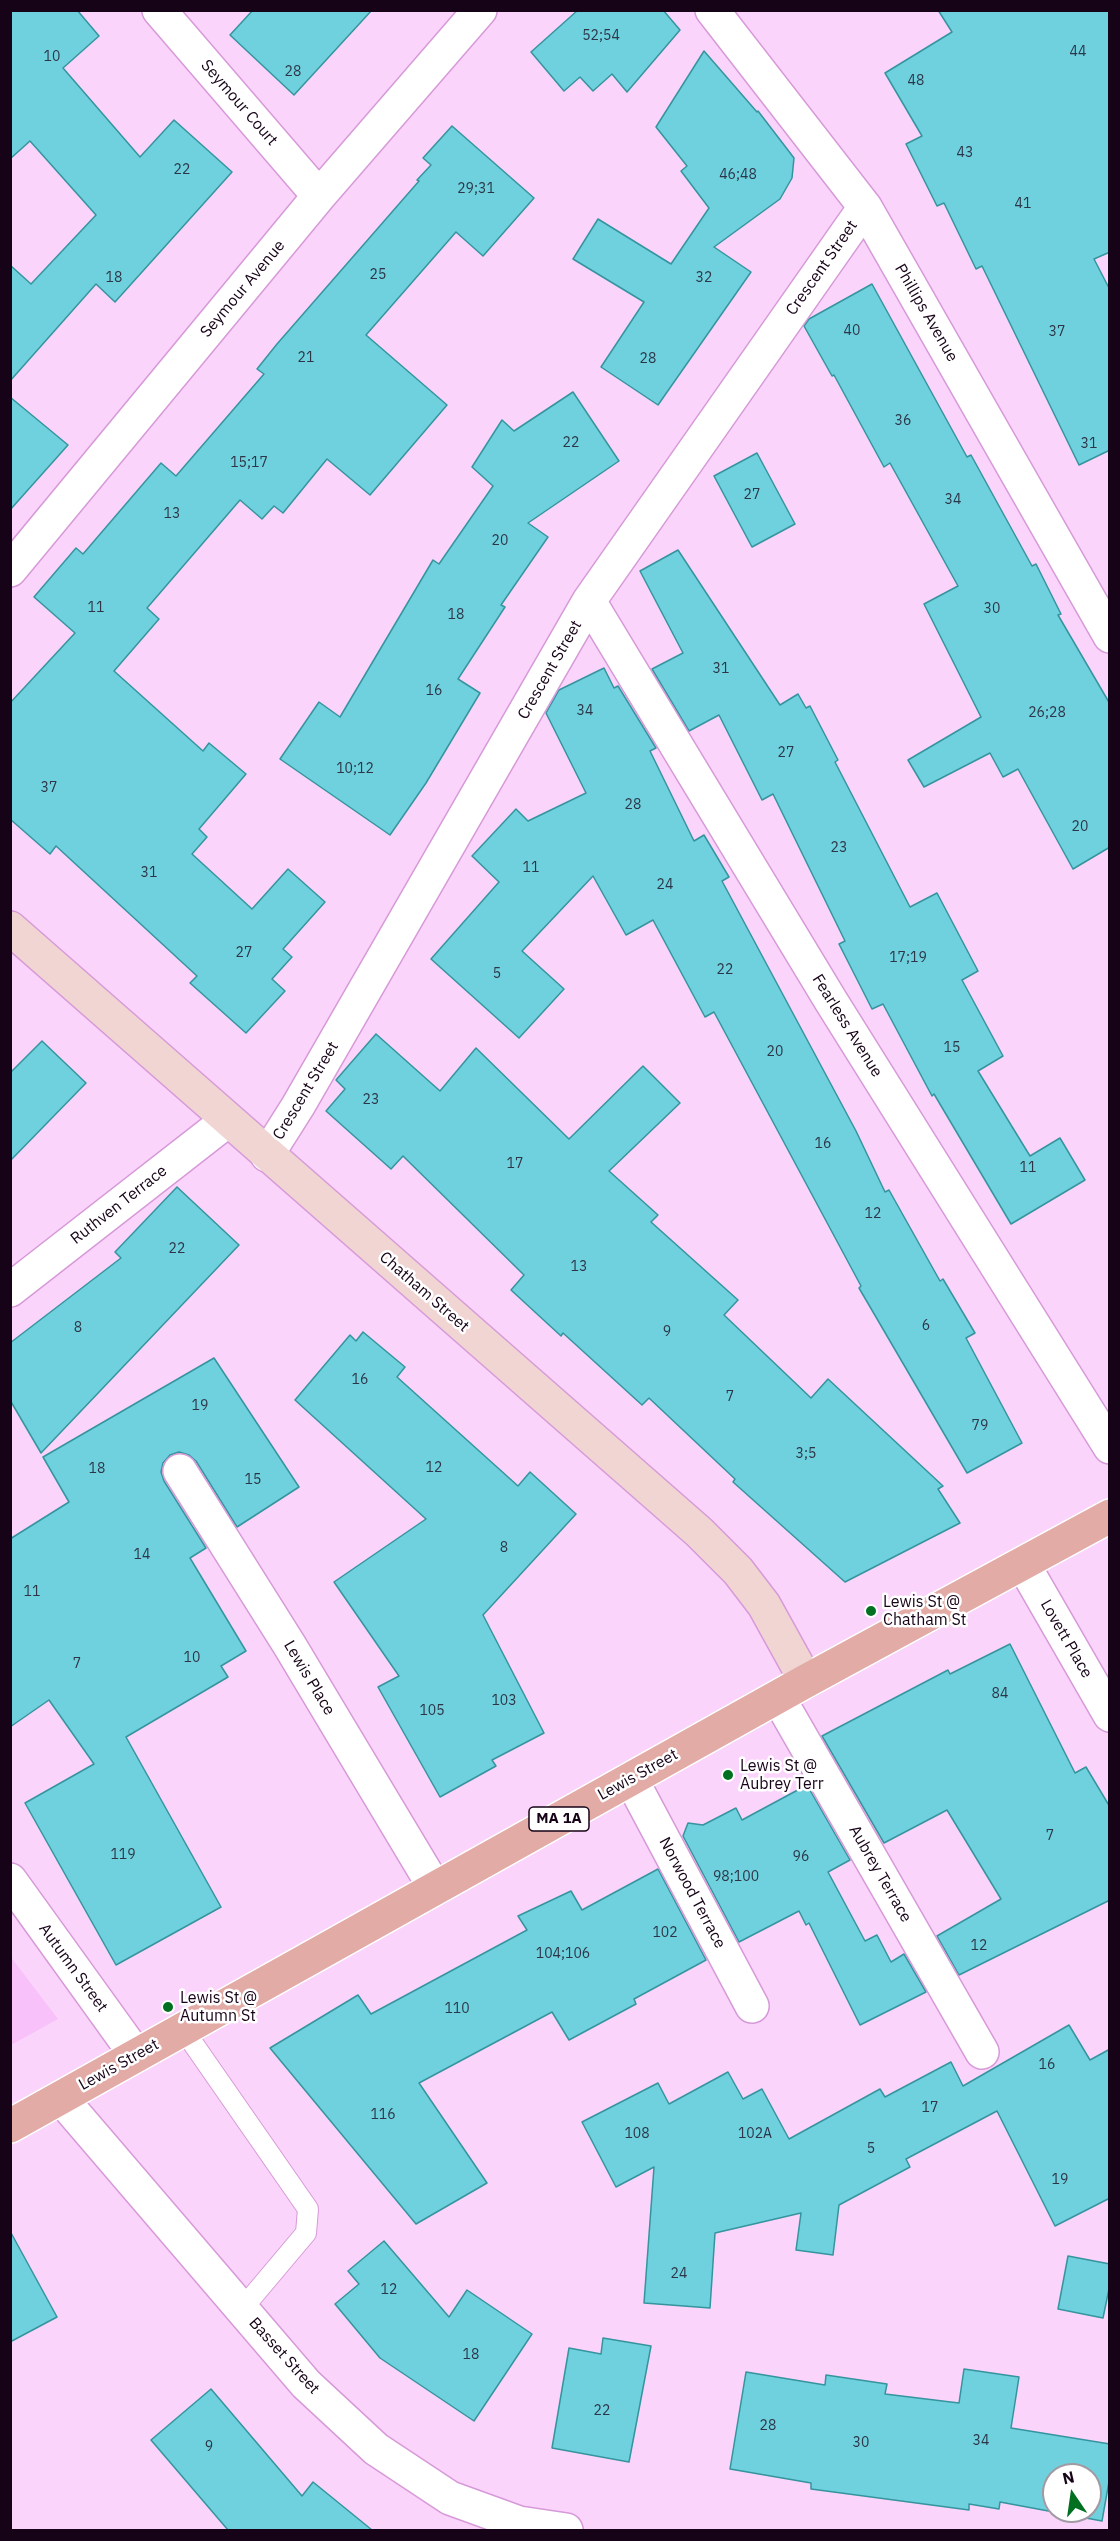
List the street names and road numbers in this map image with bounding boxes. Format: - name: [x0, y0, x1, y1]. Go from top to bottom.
- street label: Seymour Court: [197, 56, 281, 150]
- street label: Crescent Street: [782, 217, 862, 319]
- street label: Seymour Avenue: [197, 236, 289, 342]
- street label: Phillips Avenue: [890, 261, 962, 365]
- street label: Crescent Street: [514, 617, 586, 723]
- street label: Fearless Avenue: [808, 971, 886, 1081]
- street label: Crescent Street: [269, 1038, 343, 1144]
- street label: Ruthven Terrace: [67, 1161, 171, 1249]
- street label: Chatham Street: [375, 1248, 473, 1336]
- street label: Lovett Place: [1036, 1596, 1096, 1682]
- street label: Lewis Place: [279, 1637, 339, 1719]
- street label: Lewis Street: [595, 1745, 681, 1805]
- road number: MA 1A: [529, 1807, 589, 1831]
- street label: Aubrey Terrace: [845, 1822, 915, 1926]
- street label: Norwood Terrace: [655, 1834, 729, 1952]
- street label: Autumn Street: [34, 1920, 112, 2016]
- street label: Lewis Street: [76, 2035, 162, 2095]
- street label: Basset Street: [245, 2314, 323, 2398]

